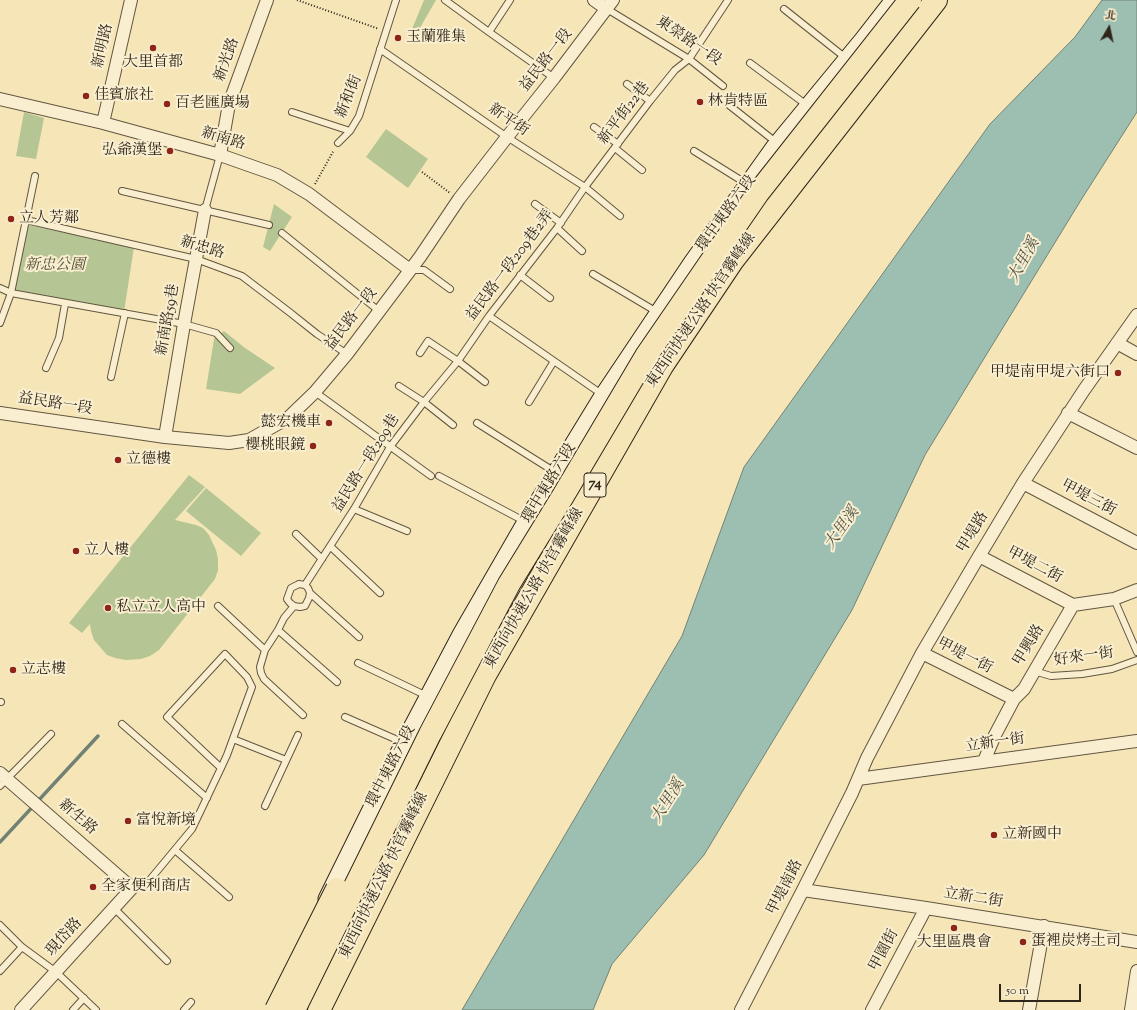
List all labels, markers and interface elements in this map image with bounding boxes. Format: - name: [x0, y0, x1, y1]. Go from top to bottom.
- text: 北: [1104, 7, 1118, 25]
- north arrow: [1089, 8, 1129, 48]
- street label: 東榮路一段: [652, 14, 724, 70]
- street label: 新明路: [90, 22, 118, 70]
- street label: 益民路一段: [517, 26, 577, 96]
- place label: 玉蘭雅集: [406, 29, 466, 47]
- marker: 玉蘭雅集: [393, 33, 403, 43]
- street label: 新光路: [212, 36, 244, 84]
- marker: 大里首都: [148, 43, 158, 53]
- place label: 大里首都: [123, 54, 183, 72]
- street label: 新和街: [333, 73, 367, 121]
- street label: 新平街22巷: [596, 79, 654, 149]
- place label: 佳賓旅社: [94, 87, 154, 105]
- marker: 佳賓旅社: [81, 91, 91, 101]
- place label: 林肯特區: [708, 93, 768, 111]
- place label: 百老匯廣場: [175, 95, 250, 113]
- marker: 林肯特區: [695, 97, 705, 107]
- marker: 百老匯廣場: [162, 99, 172, 109]
- street label: 新平街: [484, 101, 532, 141]
- street label: 新南路: [199, 125, 247, 155]
- place label: 弘爺漢堡: [102, 142, 162, 160]
- marker: 弘爺漢堡: [165, 146, 175, 156]
- street label: 環中東路六段: [693, 172, 761, 256]
- street label: 益民路一段209巷2弄: [463, 207, 559, 325]
- place label: 立人芳鄰: [19, 210, 79, 228]
- marker: 立人芳鄰: [6, 214, 16, 224]
- street label: 東西向快速公路 快官霧峰線: [643, 230, 761, 392]
- street label: 新忠路: [178, 234, 226, 264]
- water label: 大里溪: [1005, 235, 1045, 287]
- park label: 新忠公園: [25, 257, 85, 275]
- street label: 新南路59巷: [154, 283, 184, 357]
- street label: 益民路一段: [322, 285, 382, 355]
- place label: 甲堤南甲堤六街口: [990, 364, 1110, 382]
- marker: 甲堤南甲堤六街口: [1113, 368, 1123, 378]
- street label: 益民路一段: [17, 390, 93, 420]
- street label: 益民路一段209巷: [330, 412, 404, 516]
- place label: 懿宏機車: [261, 414, 321, 432]
- marker: 懿宏機車: [324, 418, 334, 428]
- place label: 櫻桃眼鏡: [245, 437, 305, 455]
- marker: 櫻桃眼鏡: [308, 441, 318, 451]
- street label: 環中東路六段: [519, 441, 581, 527]
- place label: 立德樓: [126, 451, 171, 469]
- marker: 立德樓: [113, 455, 123, 465]
- road number: 74: [584, 473, 606, 497]
- street label: 甲堤三街: [1057, 477, 1119, 521]
- water label: 大里溪: [821, 504, 865, 554]
- street label: 東西向快速公路 快官霧峰線: [481, 505, 589, 673]
- street label: 甲堤路: [955, 509, 993, 557]
- place label: 立人樓: [84, 542, 129, 560]
- street label: 甲堤二街: [1003, 544, 1065, 588]
- marker: 立人樓: [71, 546, 81, 556]
- place label: 私立立人高中: [116, 599, 206, 617]
- marker: 私立立人高中: [103, 603, 113, 613]
- street label: 甲興路: [1011, 622, 1049, 670]
- street label: 甲堤一街: [933, 635, 995, 679]
- street label: 好來一街: [1053, 645, 1115, 671]
- place label: 立志樓: [21, 661, 66, 679]
- marker: 立志樓: [8, 665, 18, 675]
- street label: 環中東路六段: [364, 723, 420, 811]
- street label: 立新一街: [964, 731, 1026, 757]
- water label: 大里溪: [648, 777, 690, 827]
- street label: 東西向快速公路 快官霧峰線: [337, 790, 433, 962]
- street label: 新生路: [54, 796, 100, 840]
- place label: 富悅新境: [136, 812, 196, 830]
- marker: 富悅新境: [123, 816, 133, 826]
- place label: 立新國中: [1002, 826, 1062, 844]
- marker: 立新國中: [989, 830, 999, 840]
- street label: 甲堤南路: [764, 857, 808, 919]
- place label: 全家便利商店: [101, 878, 191, 896]
- marker: 全家便利商店: [88, 882, 98, 892]
- street label: 立新二街: [942, 885, 1004, 913]
- street label: 現岱路: [43, 915, 87, 961]
- marker: 大里區農會: [949, 923, 959, 933]
- street label: 甲園街: [866, 927, 904, 975]
- place label: 蛋裡炭烤土司: [1031, 933, 1121, 951]
- place label: 大里區農會: [917, 934, 991, 952]
- marker: 蛋裡炭烤土司: [1018, 937, 1028, 947]
- scale bar: [1001, 976, 1083, 1002]
- text: 50 m: [1006, 982, 1029, 1000]

